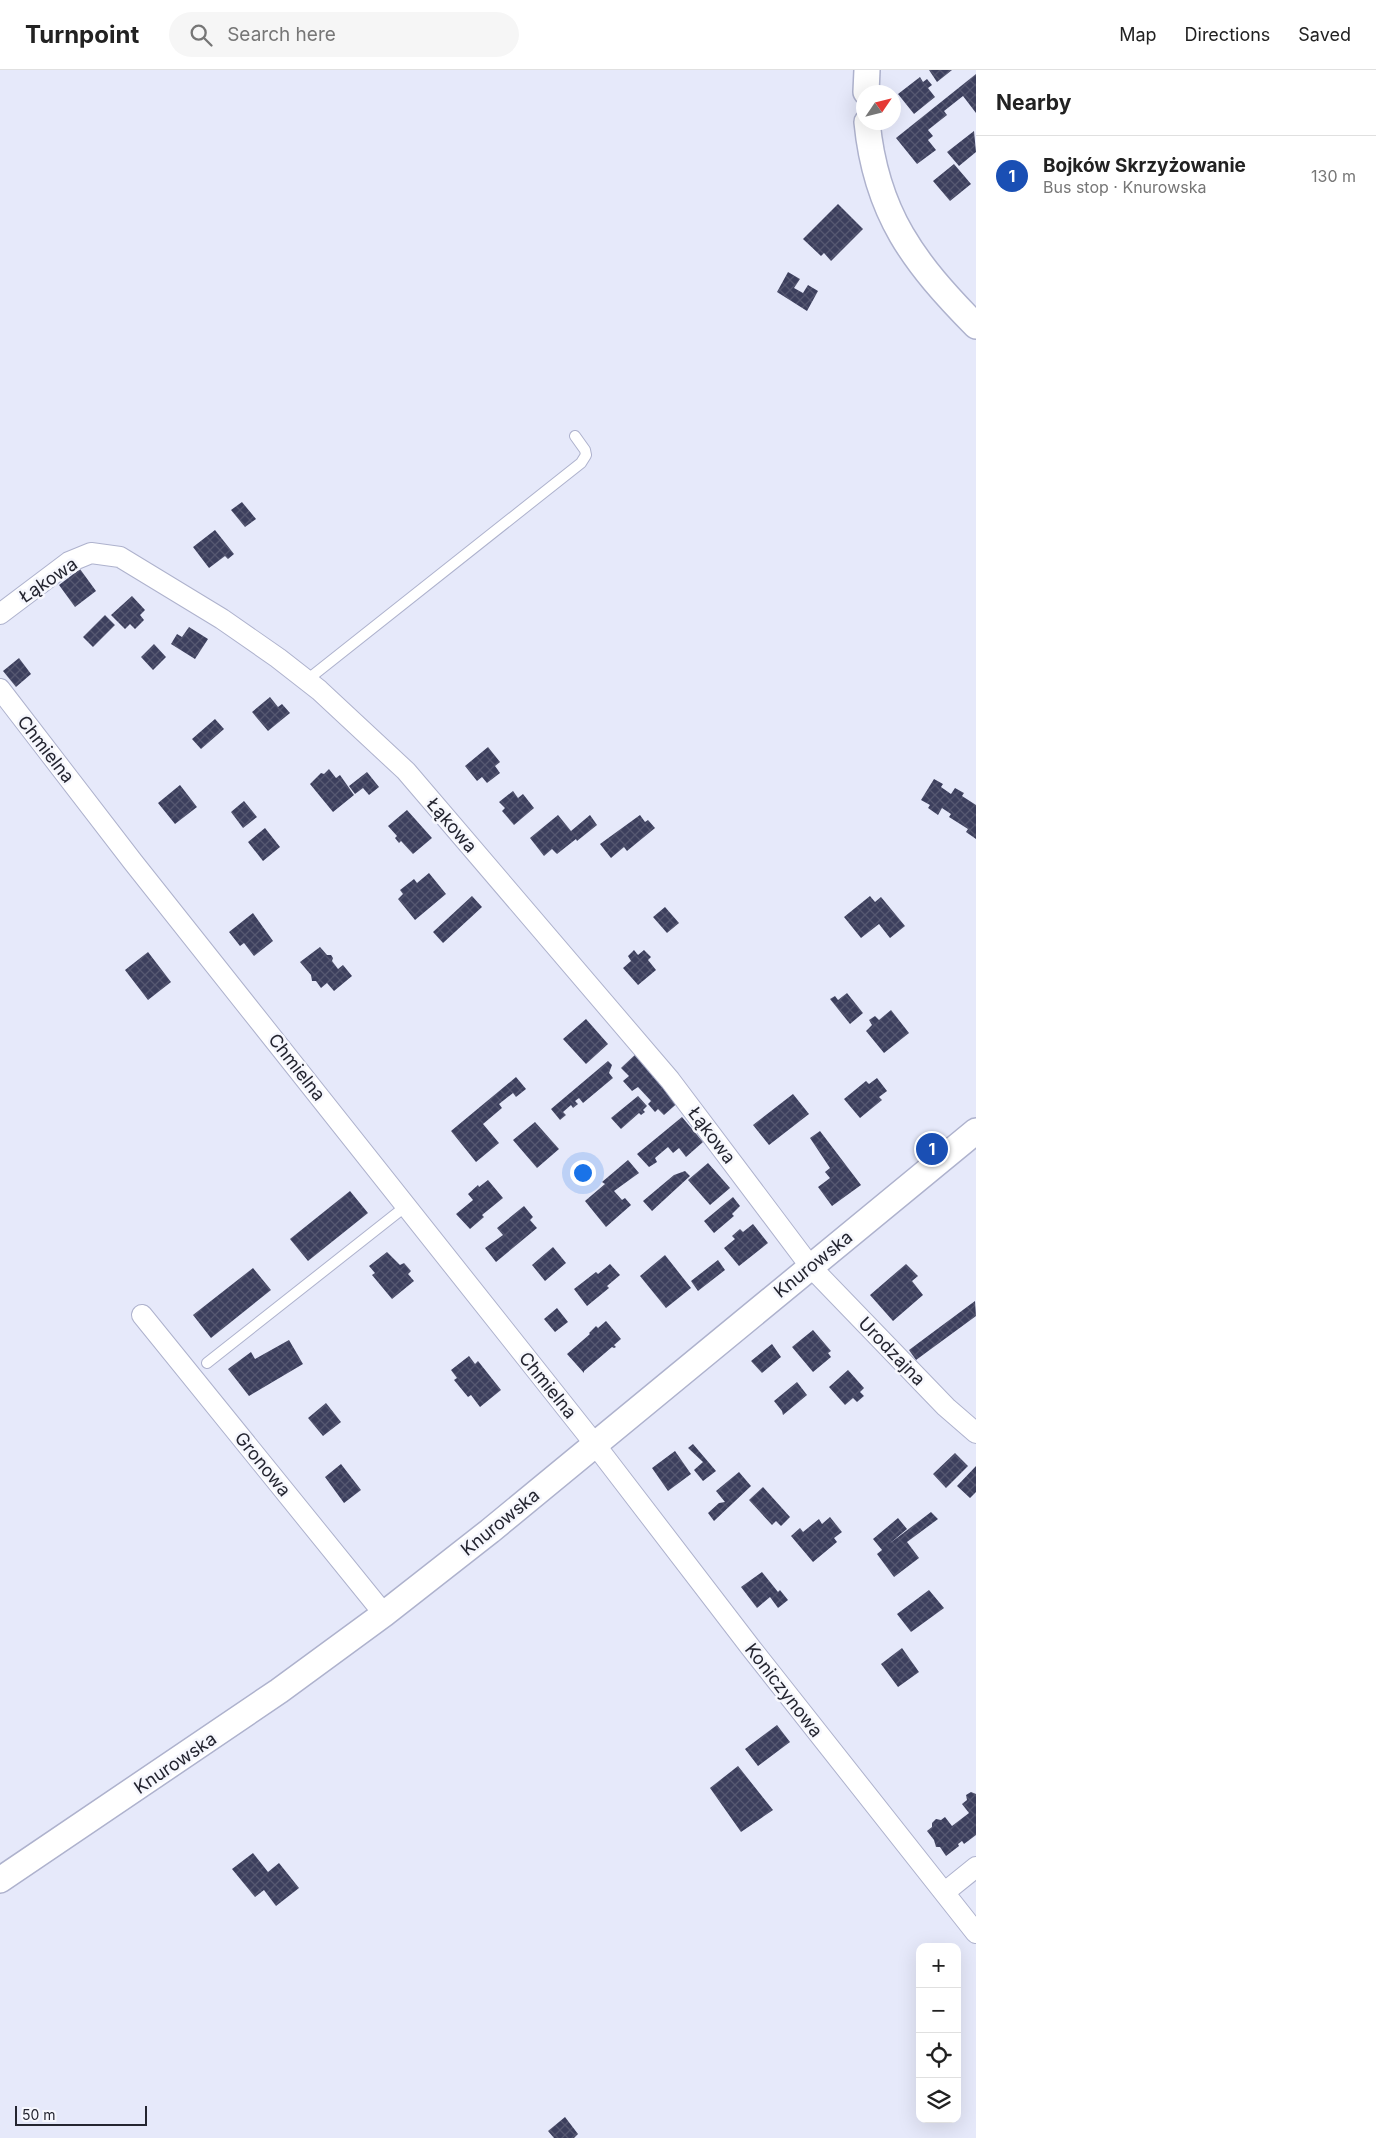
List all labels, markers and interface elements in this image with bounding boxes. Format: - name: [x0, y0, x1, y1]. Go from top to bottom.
- search box: [169, 12, 519, 57]
- text: Turnpoint: [25, 20, 139, 49]
- icon: search: [187, 21, 215, 49]
- text: Search here: [227, 23, 336, 46]
- text: Map: [1119, 24, 1157, 45]
- text: Directions: [1185, 24, 1270, 45]
- text: Saved: [1298, 24, 1351, 45]
- north arrow: [856, 85, 901, 130]
- text: Nearby: [996, 90, 1071, 115]
- text: Bojków Skrzyżowanie: [1043, 154, 1246, 177]
- text: 1: [1009, 166, 1015, 186]
- text: 130 m: [1311, 166, 1356, 186]
- text: Bus stop · Knurowska: [1043, 177, 1206, 197]
- street label: Łąkowa: [15, 553, 81, 607]
- street label: Chmielna: [13, 711, 79, 787]
- street label: Łąkowa: [423, 793, 481, 857]
- street label: Chmielna: [264, 1029, 330, 1105]
- street label: Łąkowa: [684, 1102, 740, 1168]
- pin: 1: [916, 1130, 948, 1168]
- your location: [570, 1160, 596, 1186]
- street label: Knurowska: [770, 1226, 856, 1302]
- street label: Urodzajna: [854, 1312, 930, 1390]
- street label: Chmielna: [515, 1347, 581, 1423]
- street label: Gronowa: [231, 1428, 295, 1500]
- street label: Knurowska: [457, 1484, 543, 1560]
- street label: Koniczynowa: [741, 1639, 827, 1741]
- street label: Knurowska: [130, 1728, 220, 1798]
- map controls: [916, 1943, 961, 2123]
- button: +: [916, 1943, 961, 1988]
- button: −: [916, 1988, 961, 2033]
- button: locate: [916, 2033, 961, 2078]
- button: layers: [916, 2078, 961, 2123]
- scale bar: [15, 2103, 148, 2126]
- text: 50 m: [22, 2106, 56, 2123]

